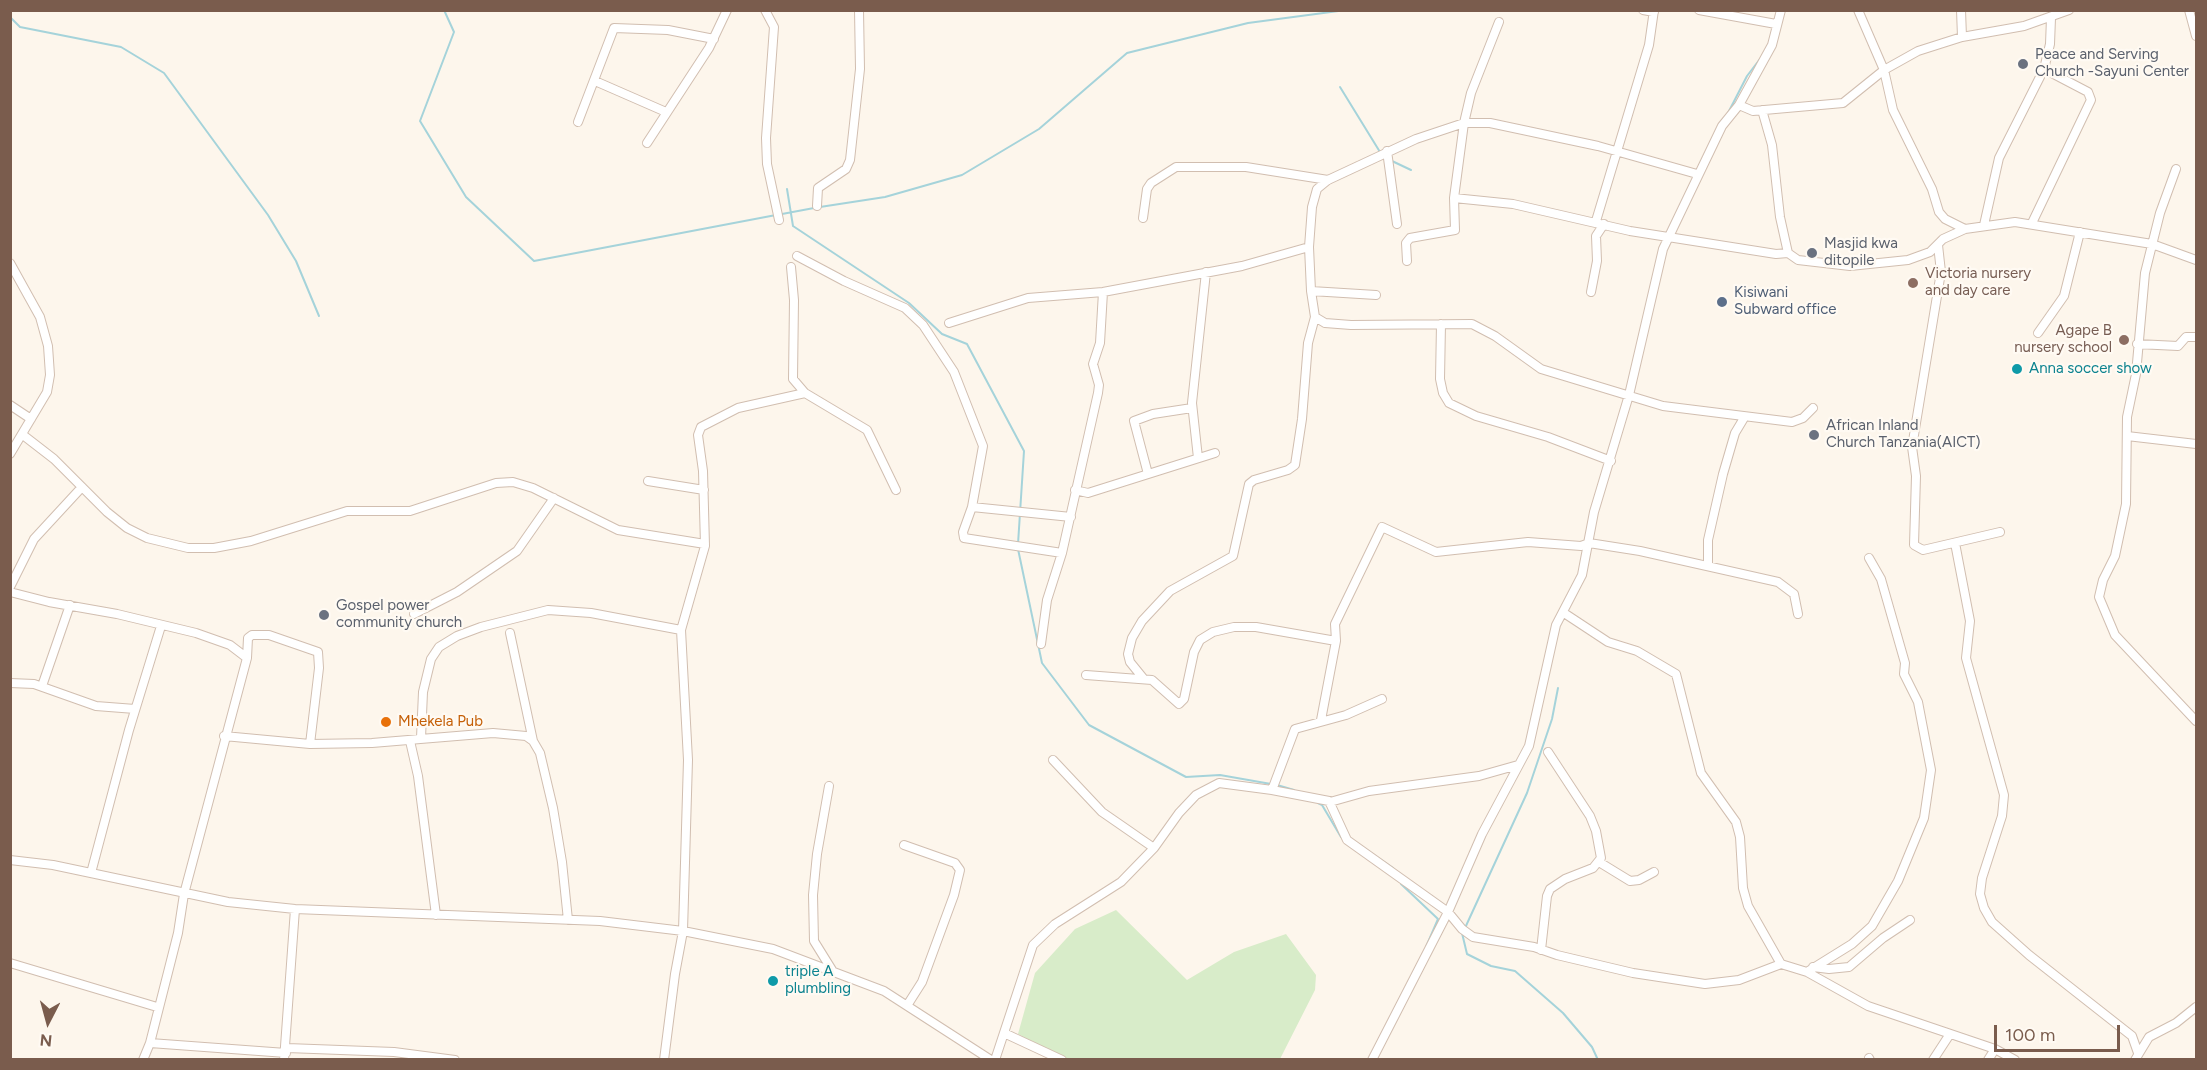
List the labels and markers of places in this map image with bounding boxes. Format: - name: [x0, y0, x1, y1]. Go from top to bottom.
- place label: Peace and Serving Church -Sayuni Center: [2035, 46, 2189, 81]
- marker: Peace and Serving Church -Sayuni Center: [2016, 57, 2030, 71]
- place label: Masjid kwa ditopile: [1824, 235, 1898, 270]
- marker: Masjid kwa ditopile: [1805, 246, 1819, 260]
- place label: Victoria nursery and day care: [1925, 265, 2031, 300]
- marker: Victoria nursery and day care: [1906, 276, 1920, 290]
- place label: Kisiwani Subward office: [1734, 284, 1837, 319]
- marker: Kisiwani Subward office: [1715, 295, 1729, 309]
- place label: Agape B nursery school: [2014, 322, 2112, 357]
- marker: Agape B nursery school: [2117, 333, 2131, 347]
- place label: Anna soccer show: [2029, 360, 2152, 378]
- marker: Anna soccer show: [2010, 362, 2024, 376]
- place label: African Inland Church Tanzania(AICT): [1826, 417, 1981, 452]
- marker: African Inland Church Tanzania(AICT): [1807, 428, 1821, 442]
- place label: Gospel power community church: [336, 597, 462, 632]
- marker: Gospel power community church: [317, 608, 331, 622]
- place label: Mhekela Pub: [398, 713, 483, 731]
- marker: Mhekela Pub: [379, 715, 393, 729]
- place label: triple A plumbling: [785, 963, 851, 998]
- marker: triple A plumbling: [766, 974, 780, 988]

